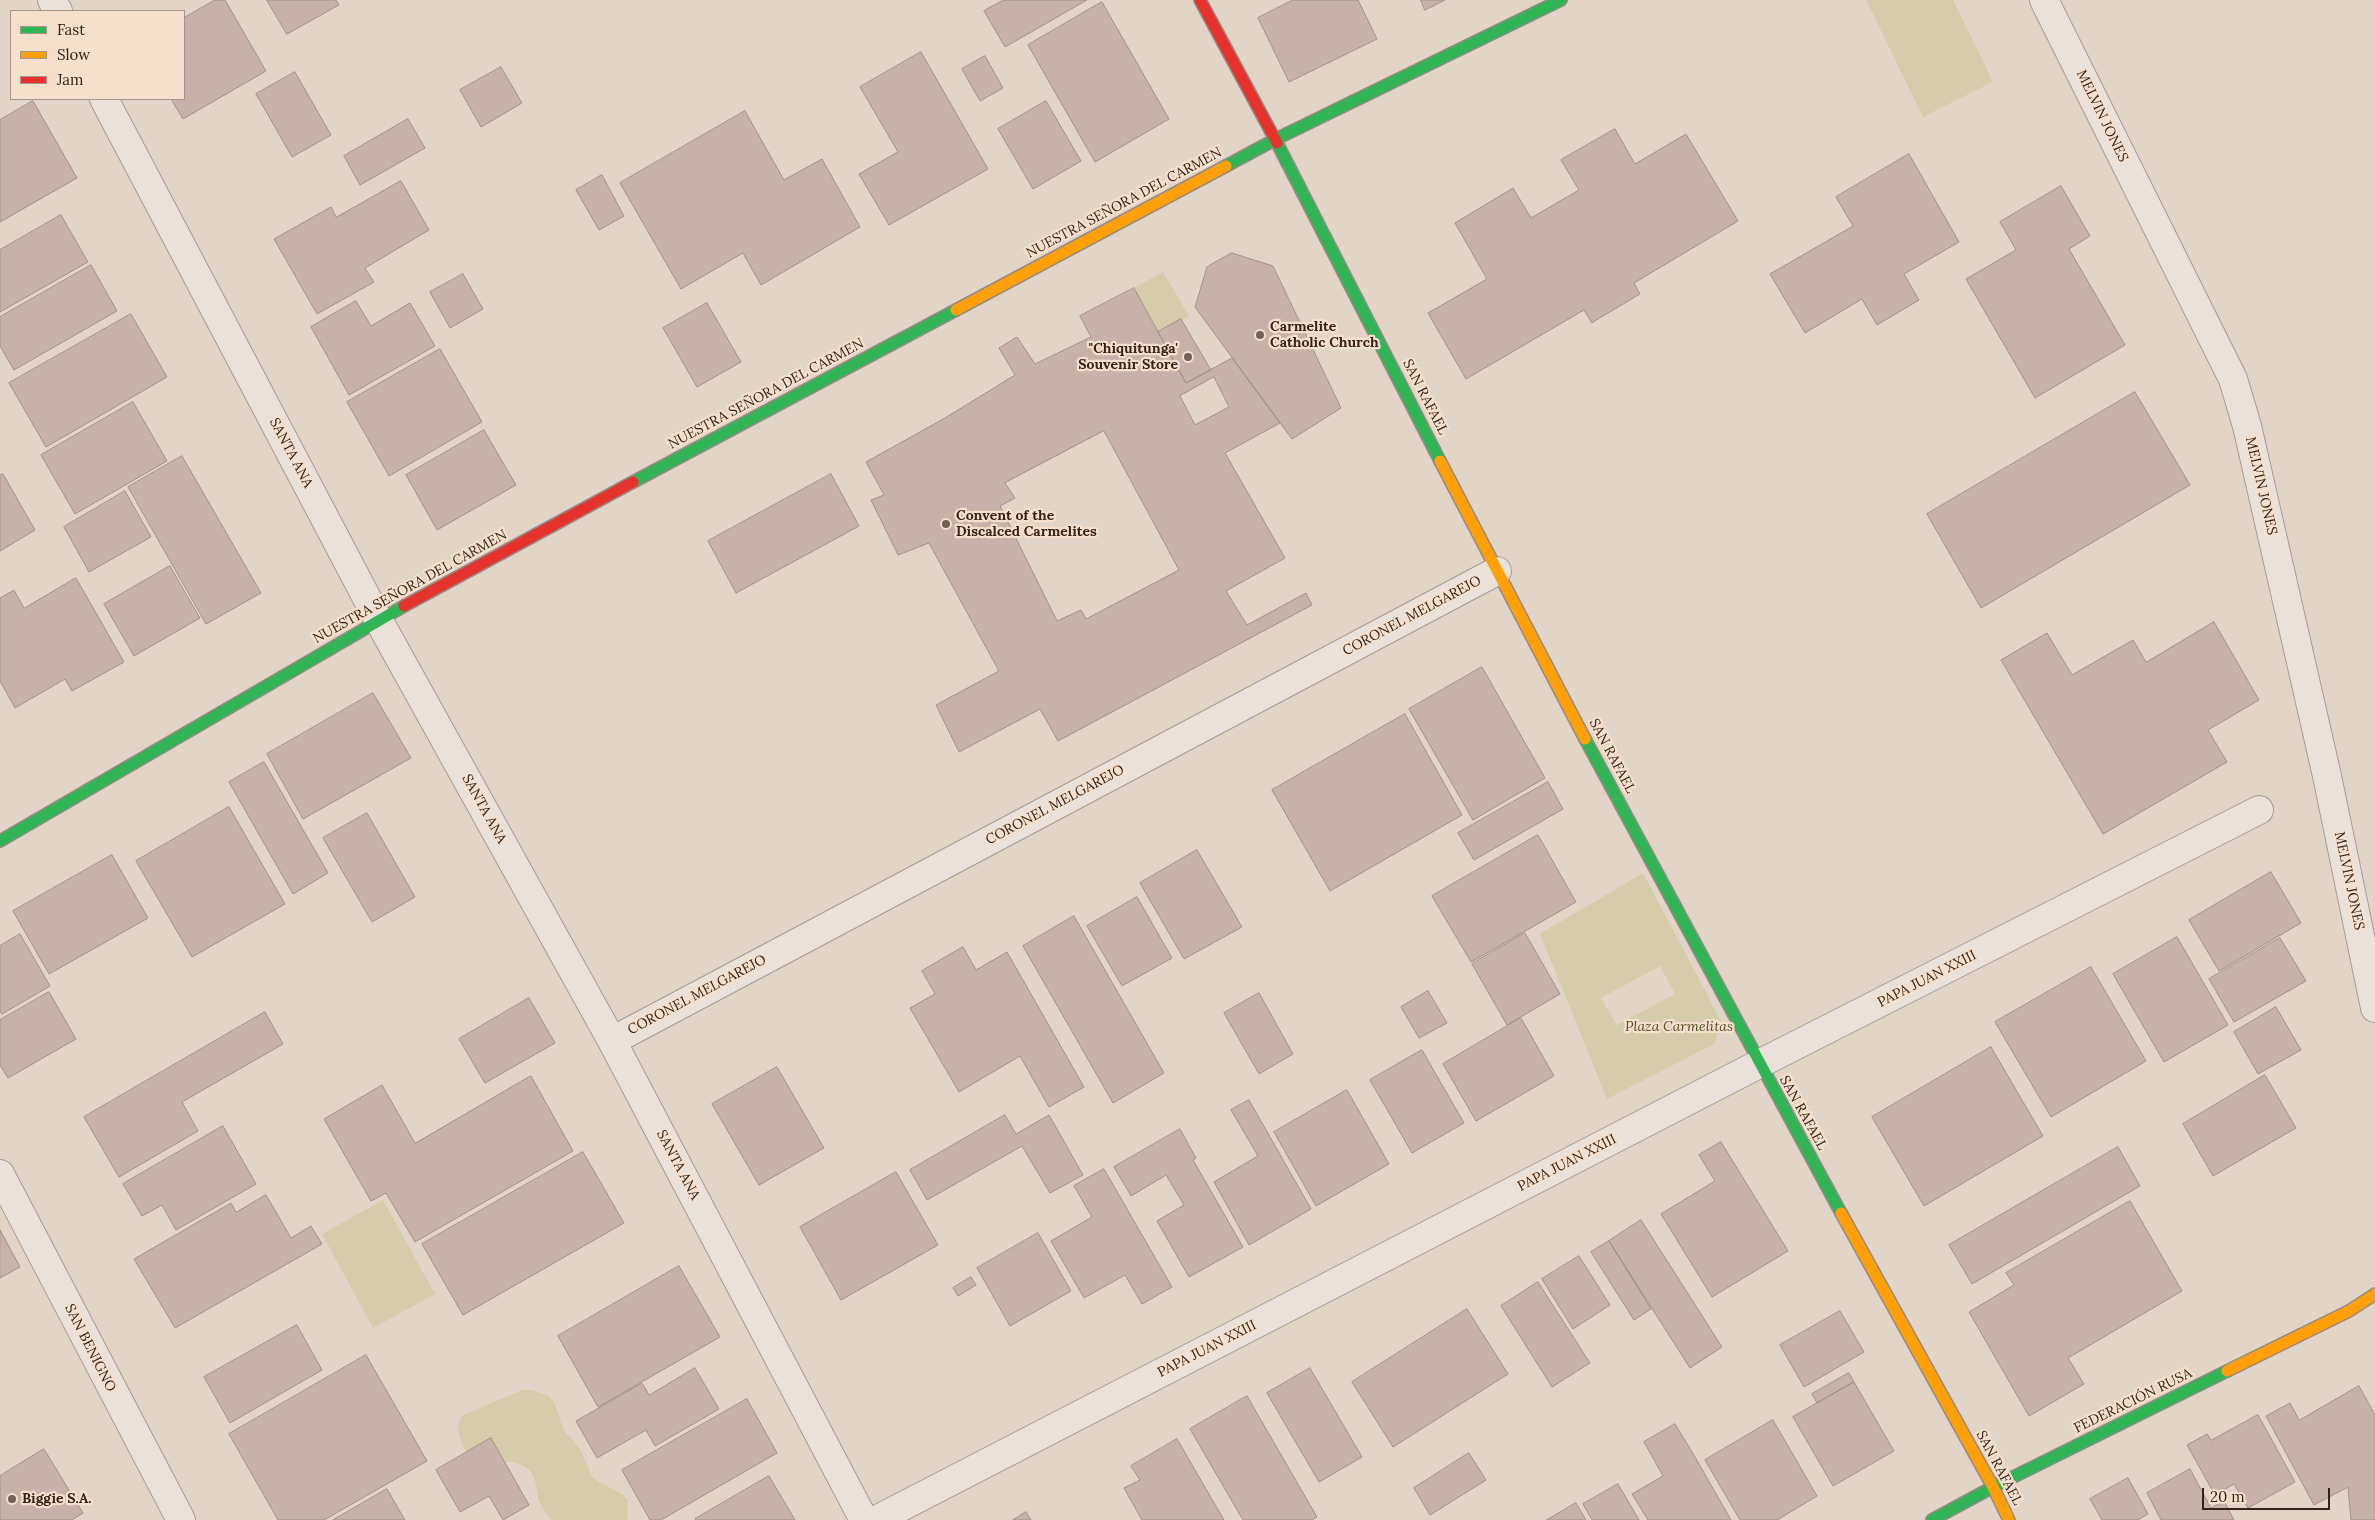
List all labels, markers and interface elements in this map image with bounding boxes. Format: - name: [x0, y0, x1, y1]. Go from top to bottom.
- legend: [10, 10, 185, 100]
- text: Fast: [57, 20, 85, 39]
- text: Slow: [57, 45, 90, 64]
- street label: MELVIN JONES: [2072, 67, 2132, 165]
- text: Jam: [57, 70, 84, 89]
- street label: NUESTRA SEÑORA DEL CARMEN: [1023, 144, 1225, 262]
- place label: Carmelite Catholic Church: [1270, 319, 1379, 352]
- marker: Carmelite Catholic Church: [1254, 329, 1266, 341]
- street label: NUESTRA SEÑORA DEL CARMEN: [665, 335, 867, 453]
- place label: "Chiquitunga' Souvenir Store: [1078, 341, 1178, 374]
- marker: "Chiquitunga' Souvenir Store: [1182, 351, 1194, 363]
- street label: SAN RAFAEL: [1399, 357, 1451, 437]
- street label: SANTA ANA: [266, 415, 316, 491]
- street label: MELVIN JONES: [2242, 435, 2280, 537]
- place label: Convent of the Discalced Carmelites: [956, 508, 1097, 540]
- marker: Convent of the Discalced Carmelites: [940, 518, 952, 530]
- street label: NUESTRA SEÑORA DEL CARMEN: [310, 527, 510, 647]
- street label: CORONEL MELGAREJO: [1340, 572, 1484, 660]
- street label: SAN RAFAEL: [1585, 716, 1639, 796]
- street label: CORONEL MELGAREJO: [983, 761, 1127, 849]
- street label: SANTA ANA: [458, 771, 510, 847]
- street label: MELVIN JONES: [2330, 830, 2368, 932]
- street label: PAPA JUAN XXIII: [1875, 947, 1979, 1011]
- street label: CORONEL MELGAREJO: [625, 951, 769, 1039]
- park label: Plaza Carmelitas: [1625, 1019, 1733, 1035]
- street label: SAN RAFAEL: [1776, 1073, 1830, 1153]
- street label: SANTA ANA: [653, 1127, 703, 1203]
- street label: PAPA JUAN XXIII: [1515, 1131, 1619, 1195]
- street label: SAN BENIGNO: [61, 1301, 119, 1395]
- street label: PAPA JUAN XXIII: [1155, 1317, 1259, 1381]
- street label: FEDERACIÓN RUSA: [2071, 1365, 2195, 1437]
- street label: SAN RAFAEL: [1972, 1428, 2026, 1508]
- scale bar: [2205, 1478, 2332, 1510]
- text: 20 m: [2210, 1487, 2245, 1506]
- place label: Biggie S.A.: [22, 1491, 92, 1507]
- marker: Biggie S.A.: [6, 1493, 18, 1505]

